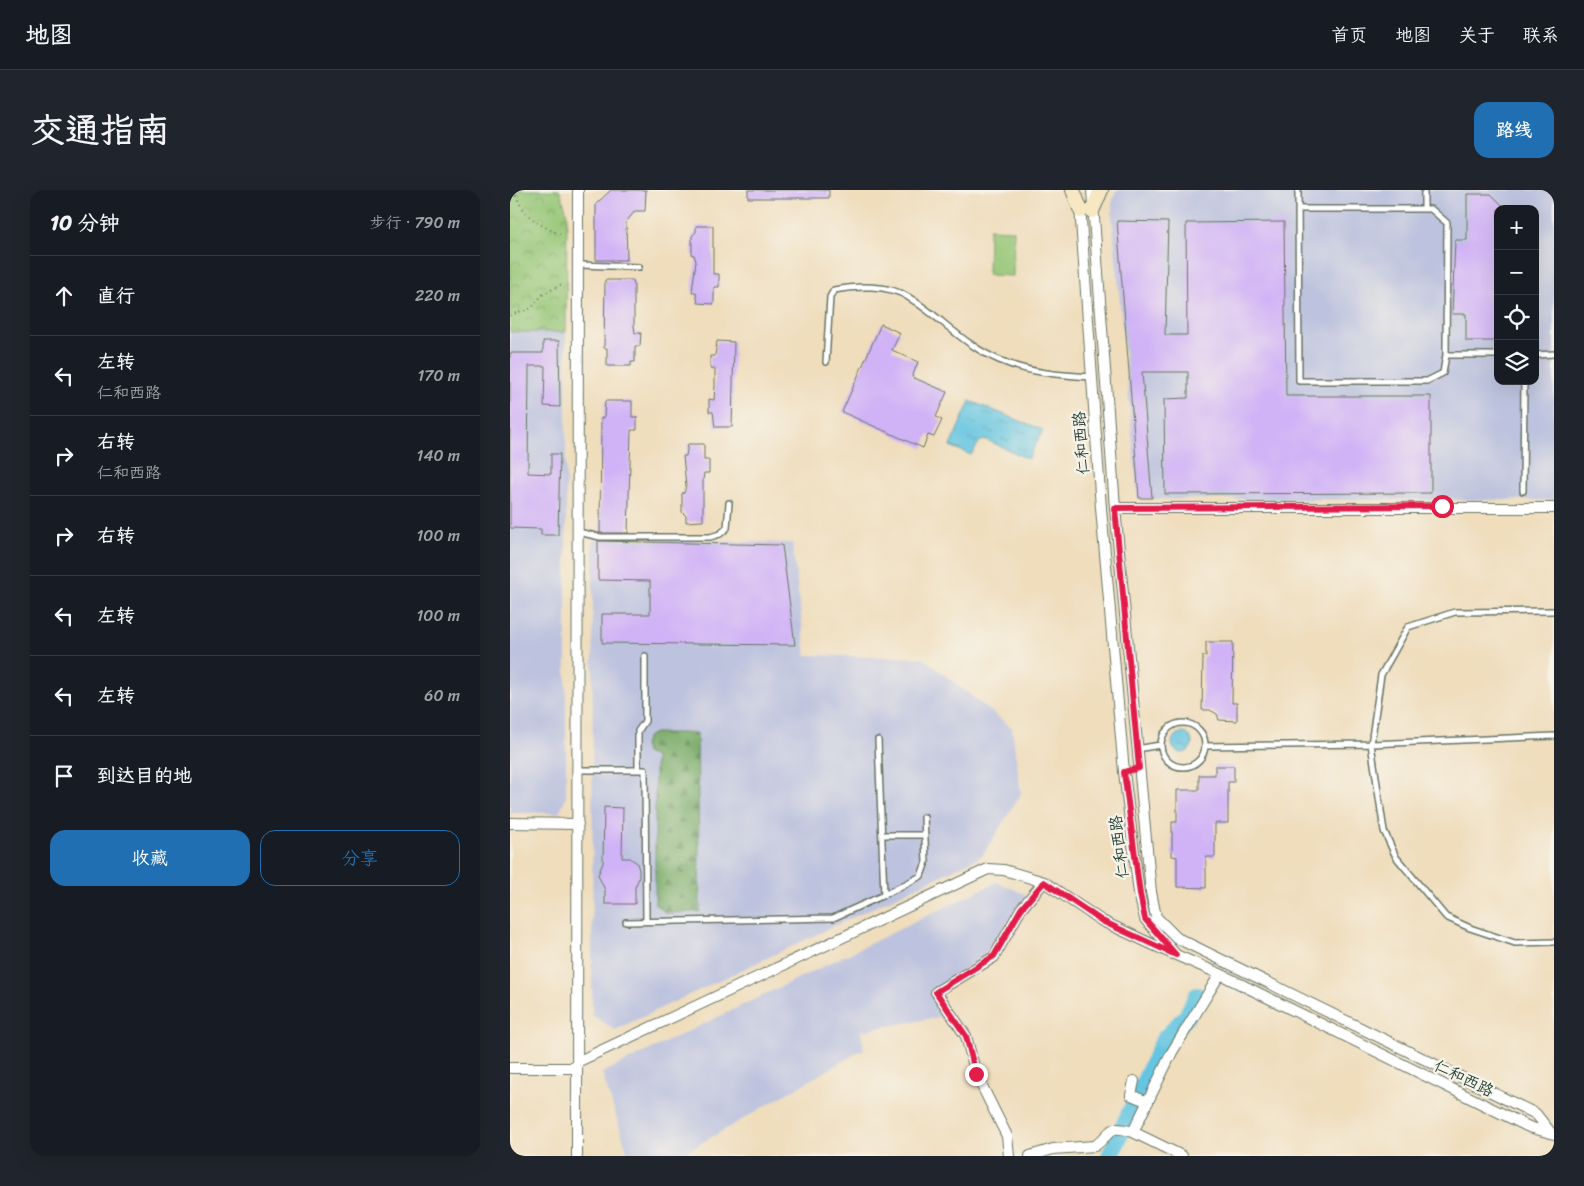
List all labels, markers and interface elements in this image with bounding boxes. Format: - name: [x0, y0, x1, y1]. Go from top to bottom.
- text: 地图: [25, 14, 73, 56]
- text: 首页: [1331, 19, 1367, 51]
- text: 地图: [1395, 19, 1431, 51]
- text: 关于: [1459, 19, 1495, 51]
- text: 联系: [1523, 19, 1559, 51]
- text: 交通指南: [30, 99, 170, 161]
- button: 路线: [1474, 102, 1554, 158]
- text: 10 分钟: [50, 204, 120, 242]
- map controls: [1494, 205, 1539, 385]
- button: +: [1494, 205, 1539, 250]
- text: 步行 · 790 m: [370, 208, 460, 237]
- button: −: [1494, 250, 1539, 295]
- text: 直行: [97, 279, 135, 312]
- text: 220 m: [415, 281, 460, 310]
- icon: ahead: [50, 282, 78, 310]
- button: locate: [1494, 295, 1539, 340]
- button: layers: [1494, 340, 1539, 385]
- text: 左转: [97, 345, 135, 378]
- text: 170 m: [417, 361, 460, 390]
- icon: left: [50, 362, 78, 390]
- text: 仁和西路: [97, 378, 161, 407]
- street label: 仁和西路: [1064, 410, 1098, 476]
- text: 右转: [97, 425, 135, 458]
- text: 140 m: [417, 441, 460, 470]
- icon: right: [50, 442, 78, 470]
- text: 仁和西路: [97, 458, 161, 487]
- route start: [1431, 495, 1454, 518]
- text: 右转: [97, 519, 135, 552]
- text: 100 m: [416, 521, 460, 550]
- icon: right: [50, 522, 78, 550]
- text: 左转: [97, 599, 135, 632]
- text: 100 m: [416, 601, 460, 630]
- icon: left: [50, 602, 78, 630]
- text: 左转: [97, 679, 135, 712]
- text: 60 m: [424, 681, 460, 710]
- icon: left: [50, 682, 78, 710]
- text: 到达目的地: [97, 759, 192, 792]
- icon: arrive: [50, 762, 78, 790]
- street label: 仁和西路: [1101, 813, 1137, 881]
- button: 收藏: [50, 830, 250, 886]
- button: 分享: [260, 830, 460, 886]
- street label: 仁和西路: [1429, 1051, 1499, 1105]
- route end: [965, 1063, 988, 1086]

